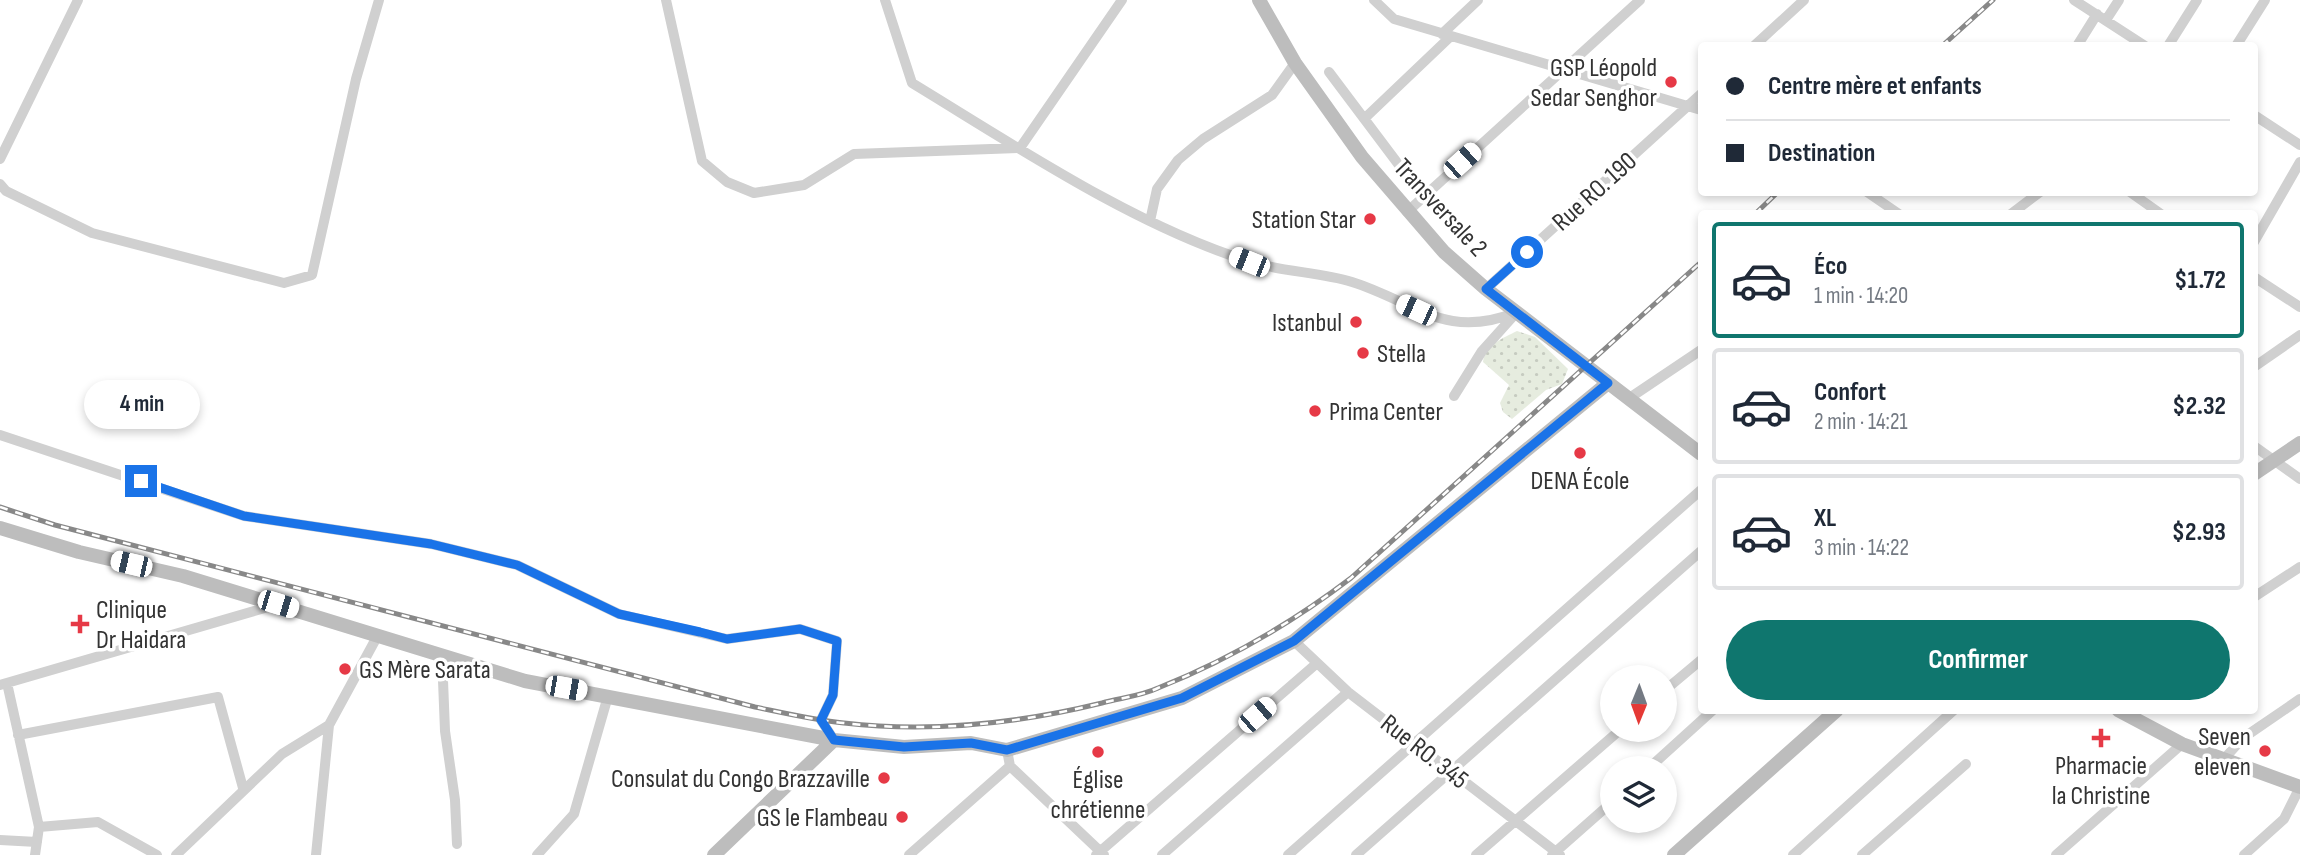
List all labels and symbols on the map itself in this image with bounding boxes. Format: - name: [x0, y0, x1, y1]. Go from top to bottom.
- place label: GSP Léopold Sedar Senghor: [1531, 53, 1658, 114]
- marker: GSP Léopold Sedar Senghor: [1663, 74, 1679, 90]
- car: [1440, 139, 1485, 183]
- street label: Rue RO. 190: [1546, 146, 1644, 238]
- street label: Transversale 2: [1387, 153, 1493, 264]
- place label: Station Star: [1252, 205, 1357, 236]
- marker: Station Star: [1362, 211, 1378, 227]
- route start: [1511, 236, 1543, 268]
- car: [1226, 244, 1273, 280]
- car: [1393, 292, 1440, 328]
- place label: Istanbul: [1272, 308, 1342, 339]
- marker: Istanbul: [1348, 314, 1364, 330]
- place label: Stella: [1377, 339, 1426, 370]
- marker: Stella: [1355, 345, 1371, 361]
- callout: 4 min: [83, 379, 199, 428]
- place label: Prima Center: [1329, 397, 1443, 428]
- marker: Prima Center: [1307, 403, 1323, 419]
- marker: DENA École: [1572, 445, 1588, 461]
- route end: [125, 465, 157, 497]
- place label: DENA École: [1531, 466, 1629, 497]
- car: [109, 549, 154, 579]
- car: [255, 588, 302, 620]
- place label: Clinique Dr Haidara: [96, 595, 186, 656]
- marker: Clinique Dr Haidara: [70, 614, 90, 634]
- place label: GS Mère Sarata: [359, 655, 491, 686]
- marker: GS Mère Sarata: [337, 661, 353, 677]
- north arrow: [1600, 665, 1676, 742]
- car: [544, 674, 589, 702]
- car: [1235, 693, 1280, 737]
- street label: Rue RO. 345: [1374, 708, 1474, 796]
- place label: Seven eleven: [2194, 722, 2251, 783]
- marker: Pharmacie la Christine: [2093, 730, 2109, 746]
- marker: Seven eleven: [2257, 743, 2273, 759]
- marker: Église chrétienne: [1090, 744, 1106, 760]
- place label: Pharmacie la Christine: [2052, 751, 2150, 812]
- place label: Consulat du Congo Brazzaville: [611, 764, 870, 795]
- place label: Église chrétienne: [1051, 765, 1145, 826]
- marker: Consulat du Congo Brazzaville: [876, 770, 892, 786]
- place label: GS le Flambeau: [757, 803, 888, 834]
- marker: GS le Flambeau: [894, 809, 910, 825]

